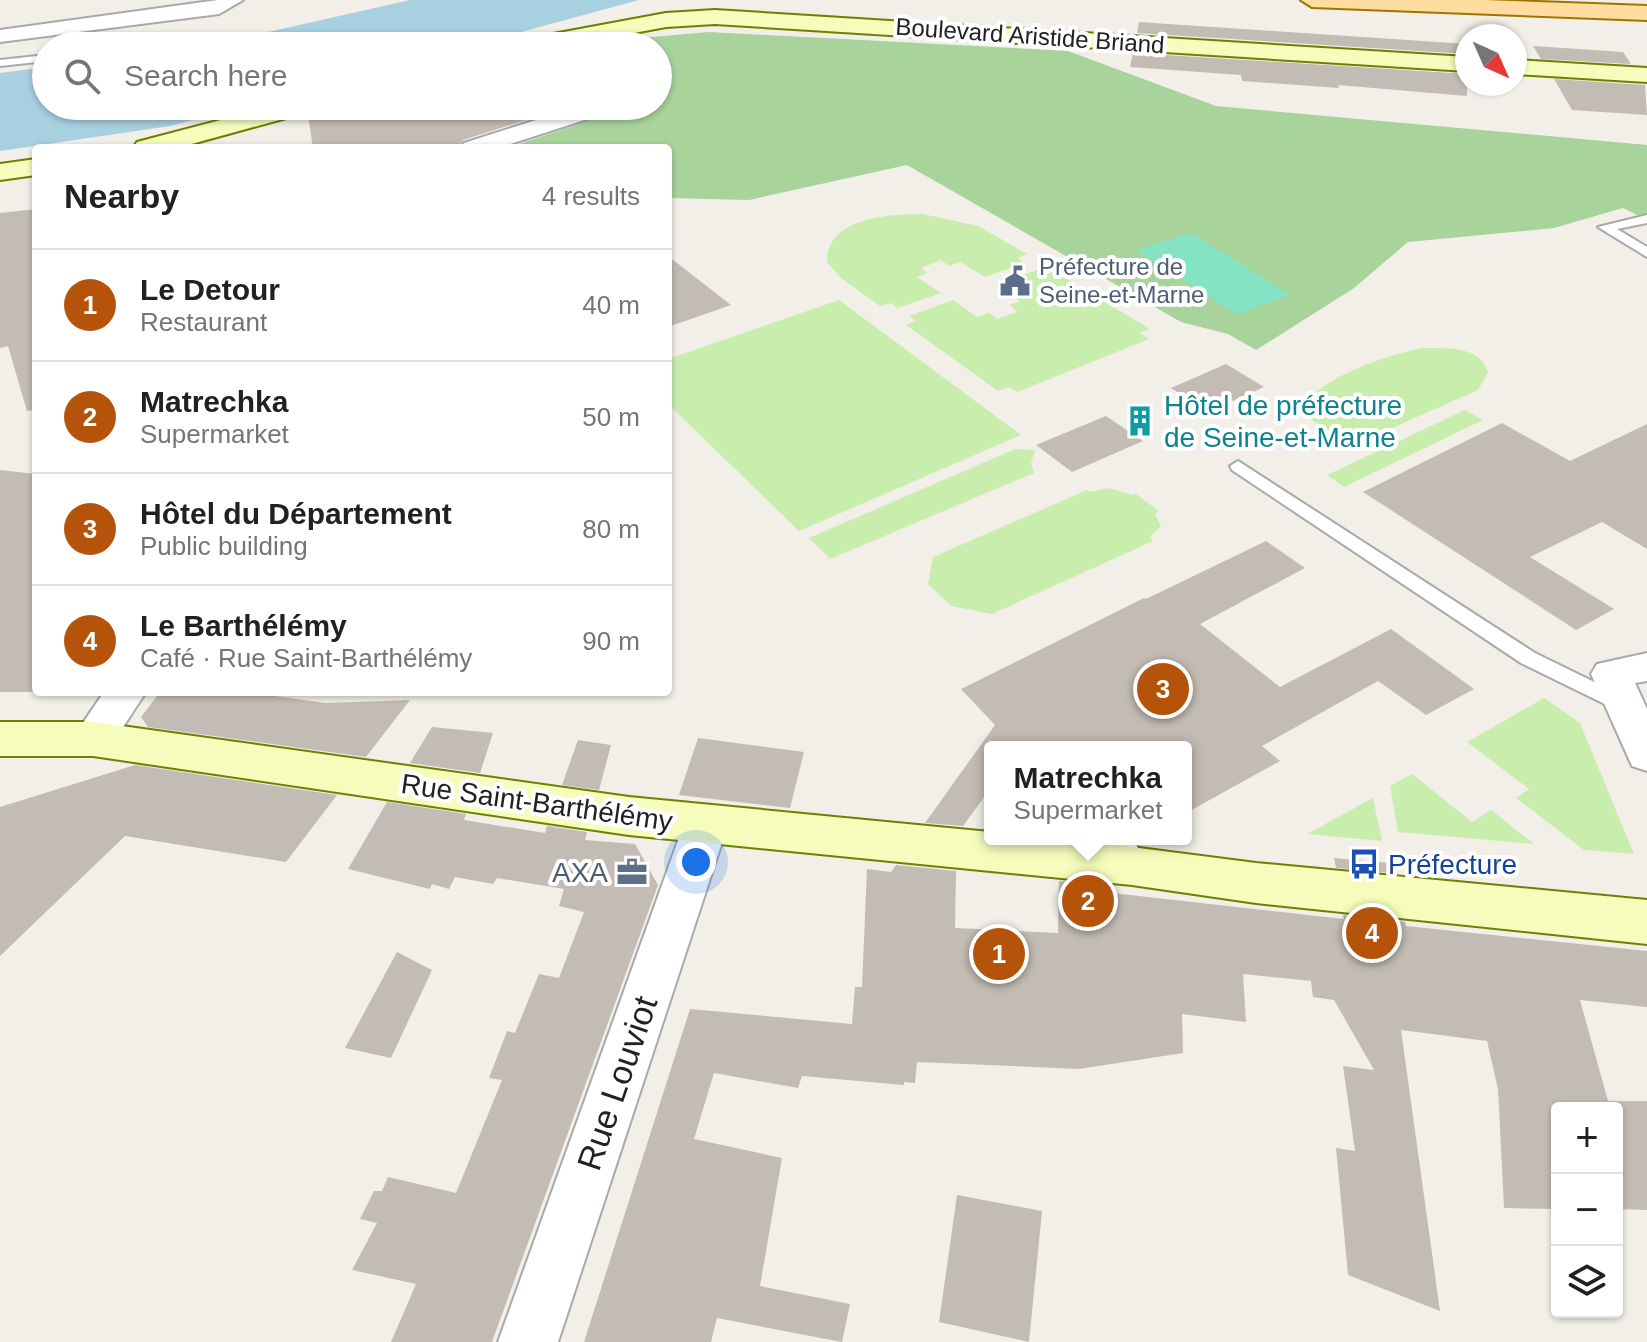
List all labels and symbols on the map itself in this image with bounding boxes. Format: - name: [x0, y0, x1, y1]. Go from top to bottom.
- street label: Boulevard Aristide Briand: [895, 13, 1165, 58]
- north arrow: [1455, 24, 1527, 96]
- place label: Préfecture de Seine-et-Marne: [1039, 253, 1204, 308]
- public building icon: Préfecture de Seine-et-Marne: [998, 264, 1032, 298]
- place label: Hôtel de préfecture de Seine-et-Marne: [1164, 390, 1402, 453]
- building icon: Hôtel de préfecture de Seine-et-Marne: [1123, 404, 1157, 438]
- pin: 3: [1137, 659, 1189, 719]
- street label: Rue Saint-Barthélémy: [399, 768, 675, 837]
- your location: [676, 842, 716, 882]
- bus stop icon: Préfecture: [1347, 847, 1381, 881]
- place label: Préfecture: [1388, 849, 1517, 880]
- office icon: AXA: [615, 855, 649, 889]
- place label: AXA: [552, 857, 608, 888]
- pin: 2: [1062, 871, 1114, 931]
- pin: 4: [1346, 903, 1398, 963]
- pin: 1: [973, 924, 1025, 984]
- street label: Rue Louviot: [569, 991, 665, 1175]

